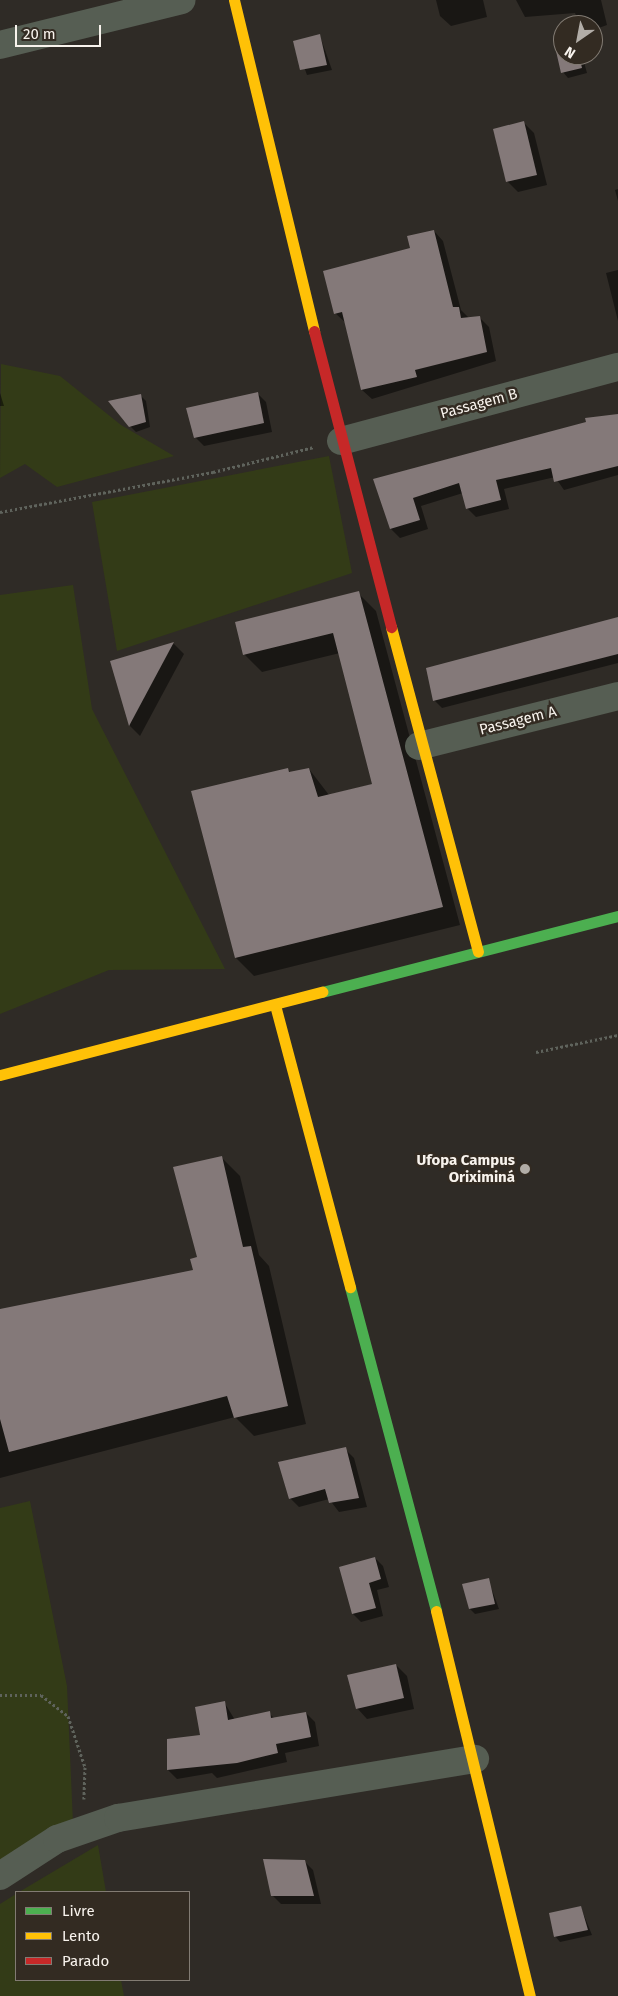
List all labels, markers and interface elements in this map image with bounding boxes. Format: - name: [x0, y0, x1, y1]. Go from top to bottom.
- scale bar: [18, 15, 104, 47]
- north arrow: [553, 15, 603, 65]
- text: 20 m: [23, 25, 56, 43]
- text: N: [562, 43, 579, 62]
- street label: Passagem B: [438, 385, 520, 423]
- street label: Passagem A: [478, 703, 558, 739]
- place label: Ufopa Campus Oriximiná: [417, 1151, 515, 1186]
- marker: Ufopa Campus Oriximiná: [519, 1163, 531, 1175]
- legend: [15, 1891, 190, 1981]
- text: Livre: [62, 1902, 95, 1920]
- text: Lento: [62, 1927, 100, 1945]
- text: Parado: [62, 1952, 109, 1970]

